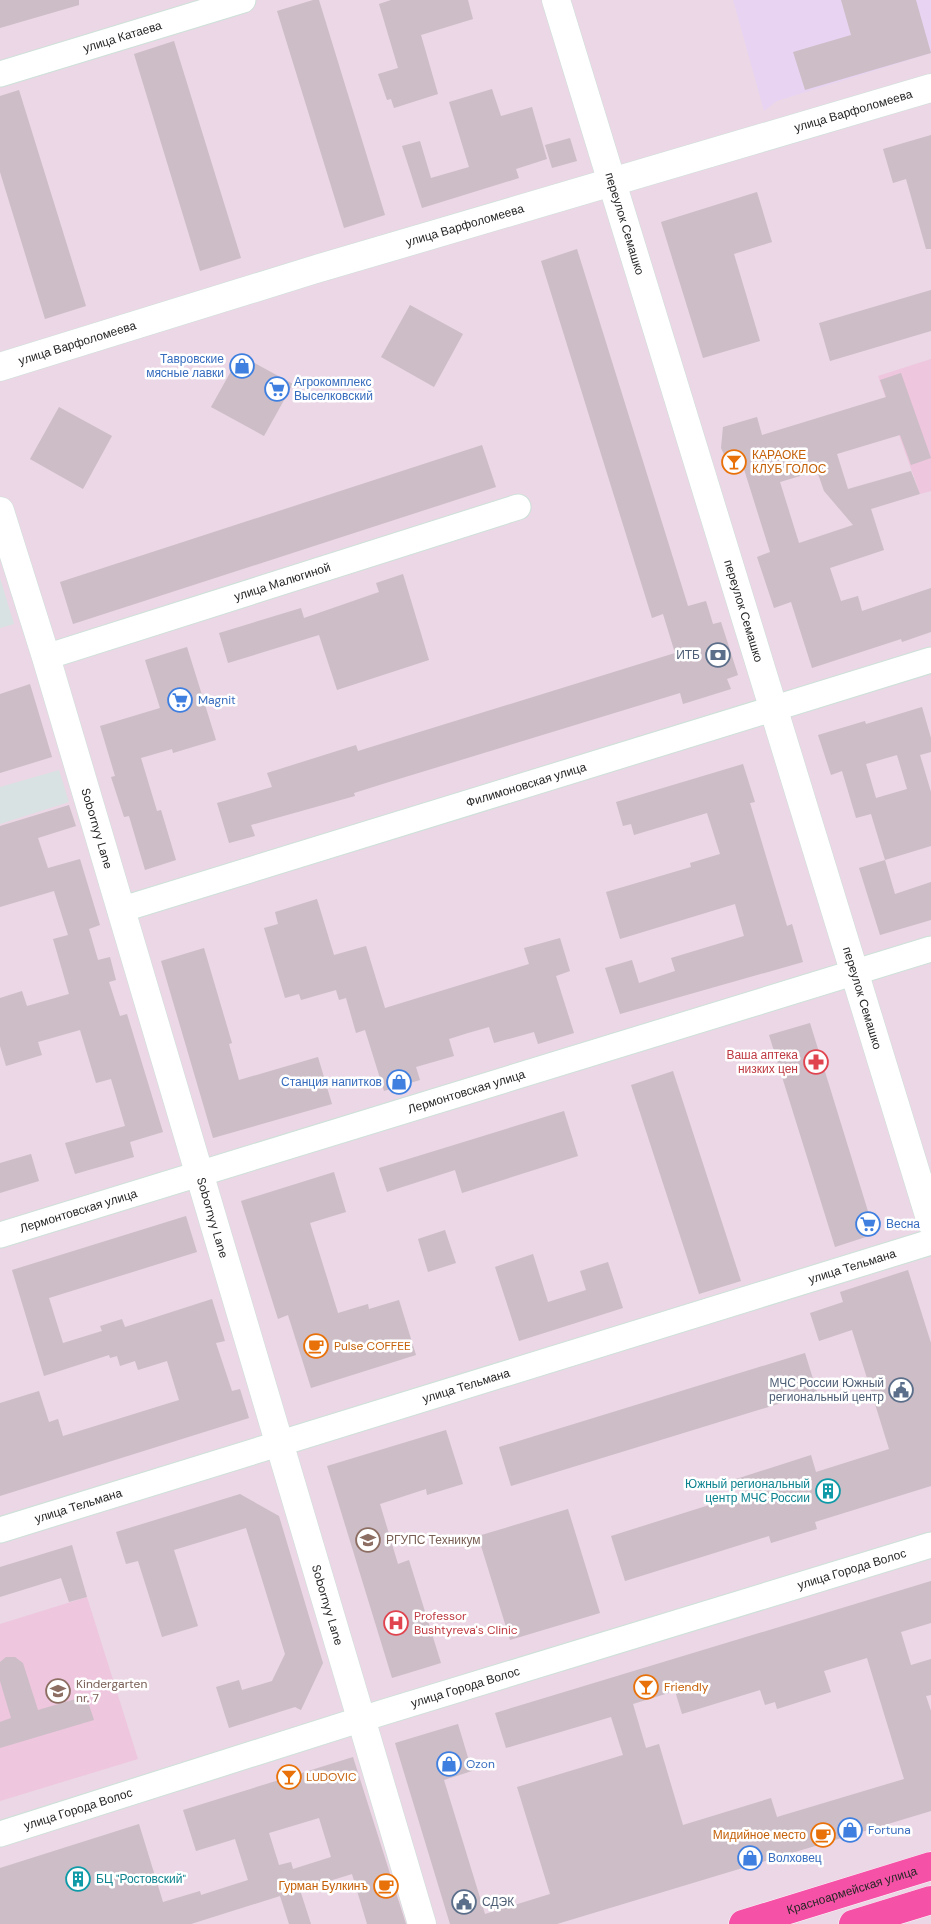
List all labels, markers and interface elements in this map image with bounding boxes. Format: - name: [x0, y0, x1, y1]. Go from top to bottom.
- street label: улица Катаева: [81, 17, 164, 56]
- street label: улица Варфоломеева: [792, 86, 915, 136]
- street label: переулок Семашко: [601, 170, 648, 277]
- street label: улица Варфоломеева: [404, 200, 526, 250]
- street label: улица Варфоломеева: [17, 317, 138, 369]
- place label: Тавровские мясные лавки: [146, 351, 224, 381]
- shop icon: Тавровские мясные лавки: [229, 353, 255, 379]
- place label: Агрокомплекс Выселковский: [294, 374, 373, 404]
- supermarket icon: Агрокомплекс Выселковский: [264, 376, 290, 402]
- place label: КАРАОКЕ КЛУБ ГОЛОС: [752, 447, 827, 477]
- bar icon: КАРАОКЕ КЛУБ ГОЛОС: [721, 449, 747, 475]
- street label: переулок Семашко: [720, 558, 767, 664]
- street label: улица Малюгиной: [232, 559, 333, 605]
- bank icon: ИТБ: [705, 642, 731, 668]
- place label: ИТБ: [676, 647, 700, 663]
- supermarket icon: Magnit: [167, 687, 193, 713]
- place label: Magnit: [198, 692, 236, 708]
- street label: Филимоновская улица: [464, 759, 589, 811]
- street label: Sobornyy Lane: [77, 786, 116, 871]
- street label: переулок Семашко: [839, 945, 886, 1052]
- place label: Ваша аптека низких цен: [726, 1047, 798, 1077]
- pharmacy icon: Ваша аптека низких цен: [803, 1049, 829, 1075]
- street label: Лермонтовская улица: [406, 1066, 527, 1117]
- shop icon: Станция напитков: [386, 1069, 412, 1095]
- place label: Станция напитков: [281, 1074, 382, 1090]
- street label: Sobornyy Lane: [193, 1176, 232, 1260]
- street label: Лермонтовская улица: [18, 1185, 139, 1236]
- supermarket icon: Весна: [855, 1211, 881, 1237]
- place label: Весна: [886, 1216, 920, 1232]
- street label: улица Тельмана: [806, 1245, 898, 1287]
- cafe icon: Pulse COFFEE: [303, 1333, 329, 1359]
- place label: Pulse COFFEE: [334, 1338, 411, 1354]
- street label: улица Тельмана: [421, 1365, 512, 1407]
- place label: МЧС России Южный региональный центр: [769, 1375, 884, 1405]
- public building icon: МЧС России Южный региональный центр: [888, 1377, 914, 1403]
- place label: Южный региональный центр МЧС России: [685, 1476, 810, 1506]
- building icon: Южный региональный центр МЧС России: [815, 1478, 841, 1504]
- street label: улица Тельмана: [33, 1485, 124, 1527]
- school or university icon: РГУПС Техникум: [355, 1527, 381, 1553]
- place label: РГУПС Техникум: [386, 1532, 481, 1548]
- street label: улица Города Волос: [795, 1545, 908, 1593]
- street label: Sobornyy Lane: [308, 1563, 347, 1647]
- place label: Professor Bushtyreva's Clinic: [414, 1608, 518, 1638]
- hospital icon: Professor Bushtyreva's Clinic: [383, 1610, 409, 1636]
- street label: улица Города Волос: [409, 1663, 522, 1711]
- bar icon: Friendly: [633, 1674, 659, 1700]
- place label: Kindergarten nr. 7: [76, 1676, 147, 1706]
- school or university icon: Kindergarten nr. 7: [45, 1678, 71, 1704]
- place label: Friendly: [664, 1679, 709, 1695]
- shop icon: Ozon: [436, 1751, 462, 1777]
- place label: Ozon: [466, 1756, 495, 1772]
- bar icon: LUDOVIC: [276, 1764, 302, 1790]
- place label: LUDOVIC: [306, 1769, 357, 1785]
- street label: улица Города Волос: [22, 1784, 134, 1834]
- shop icon: Fortuna: [837, 1817, 863, 1843]
- cafe icon: Мидийное место: [810, 1822, 836, 1848]
- place label: Fortuna: [868, 1822, 911, 1838]
- place label: Мидийное место: [713, 1827, 806, 1843]
- shop icon: Волховец: [737, 1845, 763, 1871]
- place label: Волховец: [768, 1850, 822, 1866]
- street label: Красноармейская улица: [785, 1863, 919, 1918]
- building icon: БЦ "Ростовский": [65, 1866, 91, 1892]
- place label: БЦ "Ростовский": [96, 1871, 187, 1887]
- cafe icon: Гурман Булкинъ: [373, 1873, 399, 1899]
- place label: Гурман Булкинъ: [279, 1878, 368, 1894]
- public building icon: СДЭК: [451, 1889, 477, 1915]
- place label: СДЭК: [482, 1894, 514, 1910]

